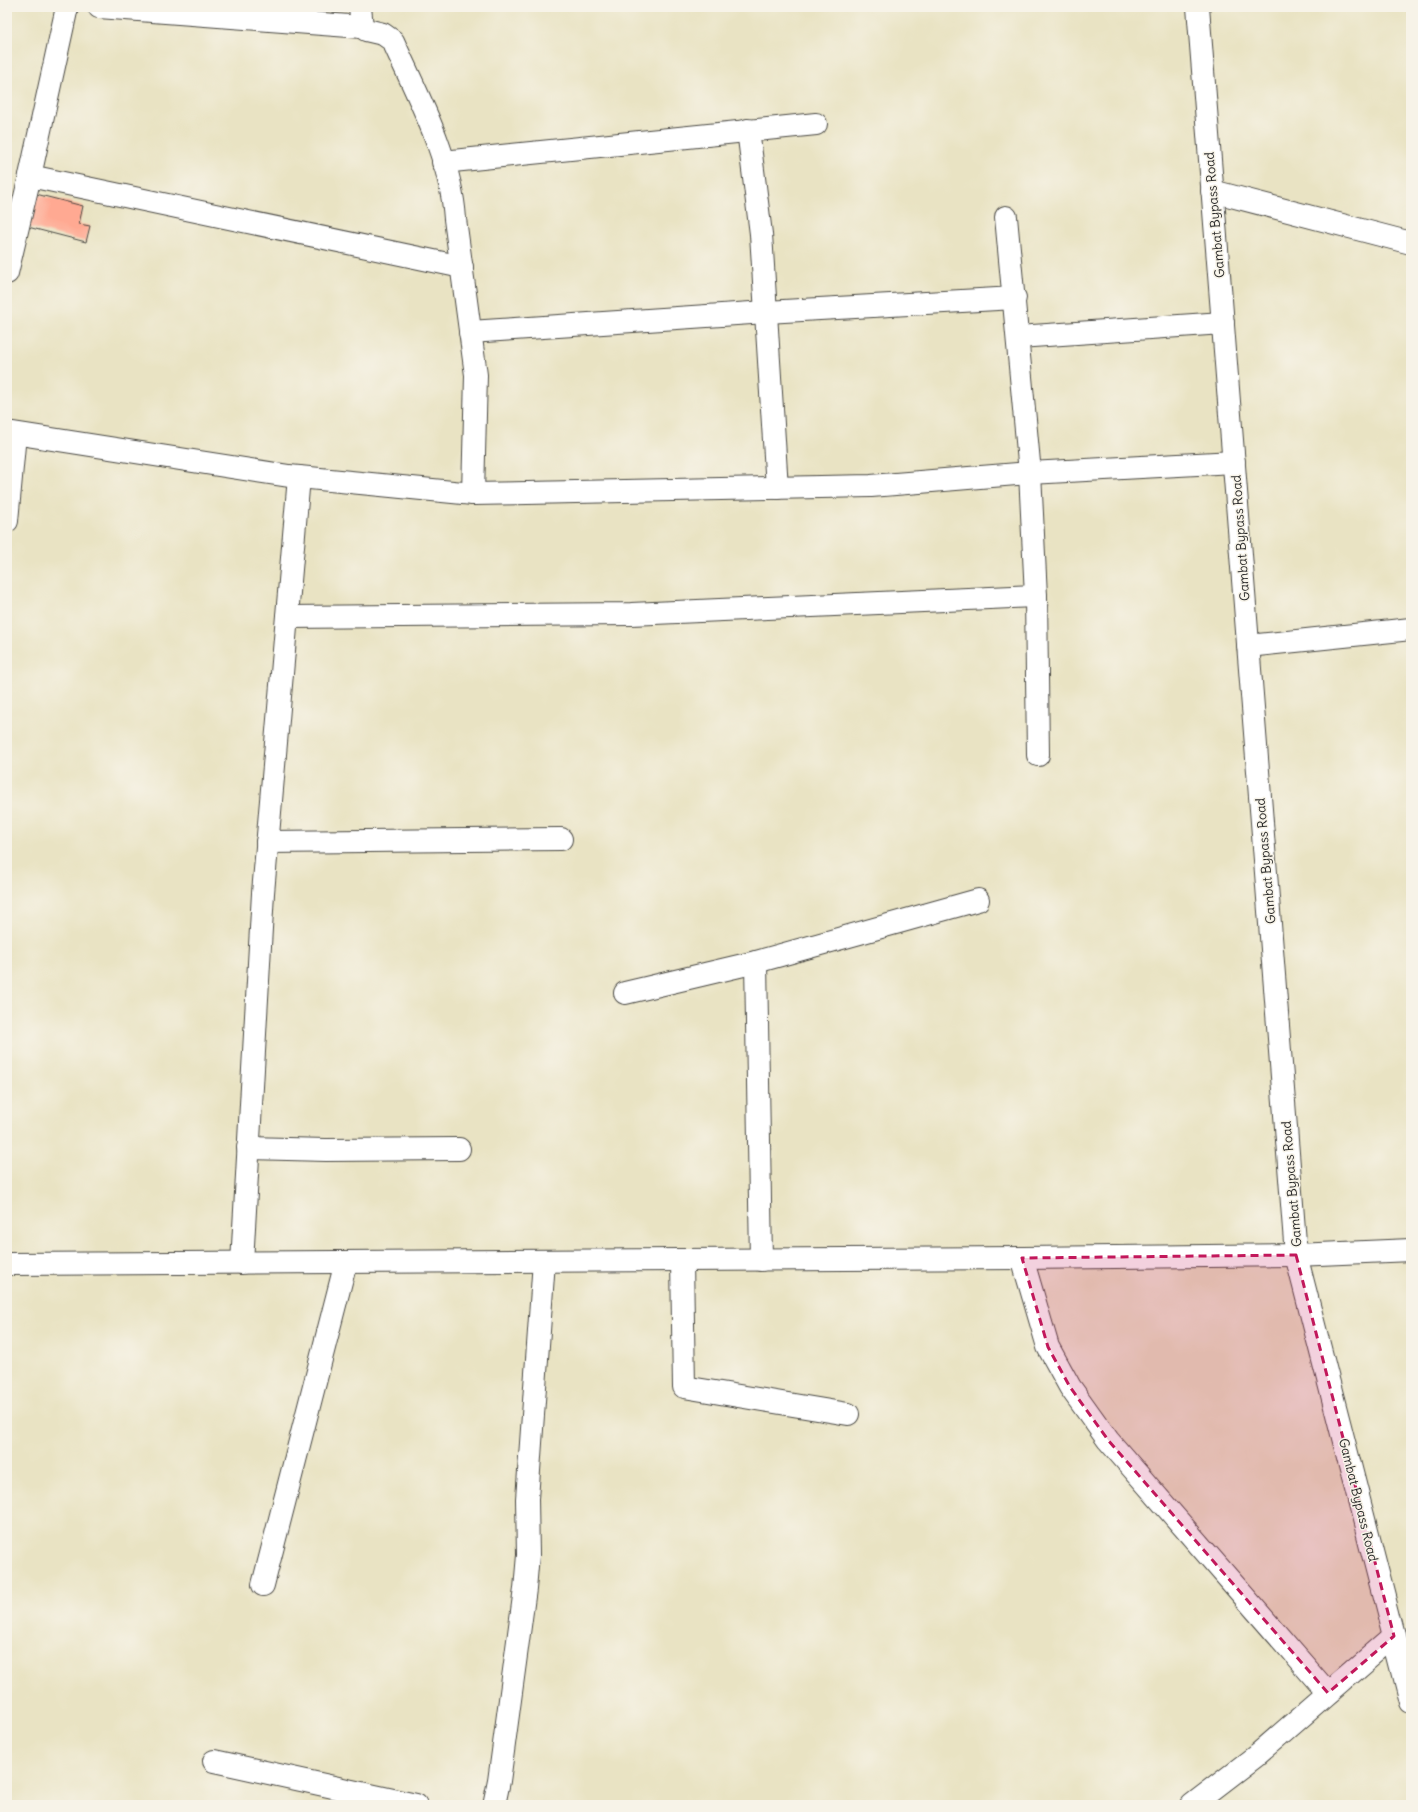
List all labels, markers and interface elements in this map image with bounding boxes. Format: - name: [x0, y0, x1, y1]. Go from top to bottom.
- street label: Gambat Bypass Road: [1200, 151, 1228, 279]
- street label: Gambat Bypass Road: [1228, 474, 1253, 602]
- street label: Gambat Bypass Road: [1251, 797, 1279, 925]
- street label: Gambat Bypass Road: [1277, 1120, 1305, 1248]
- street label: Gambat Bypass Road: [1335, 1437, 1382, 1564]

